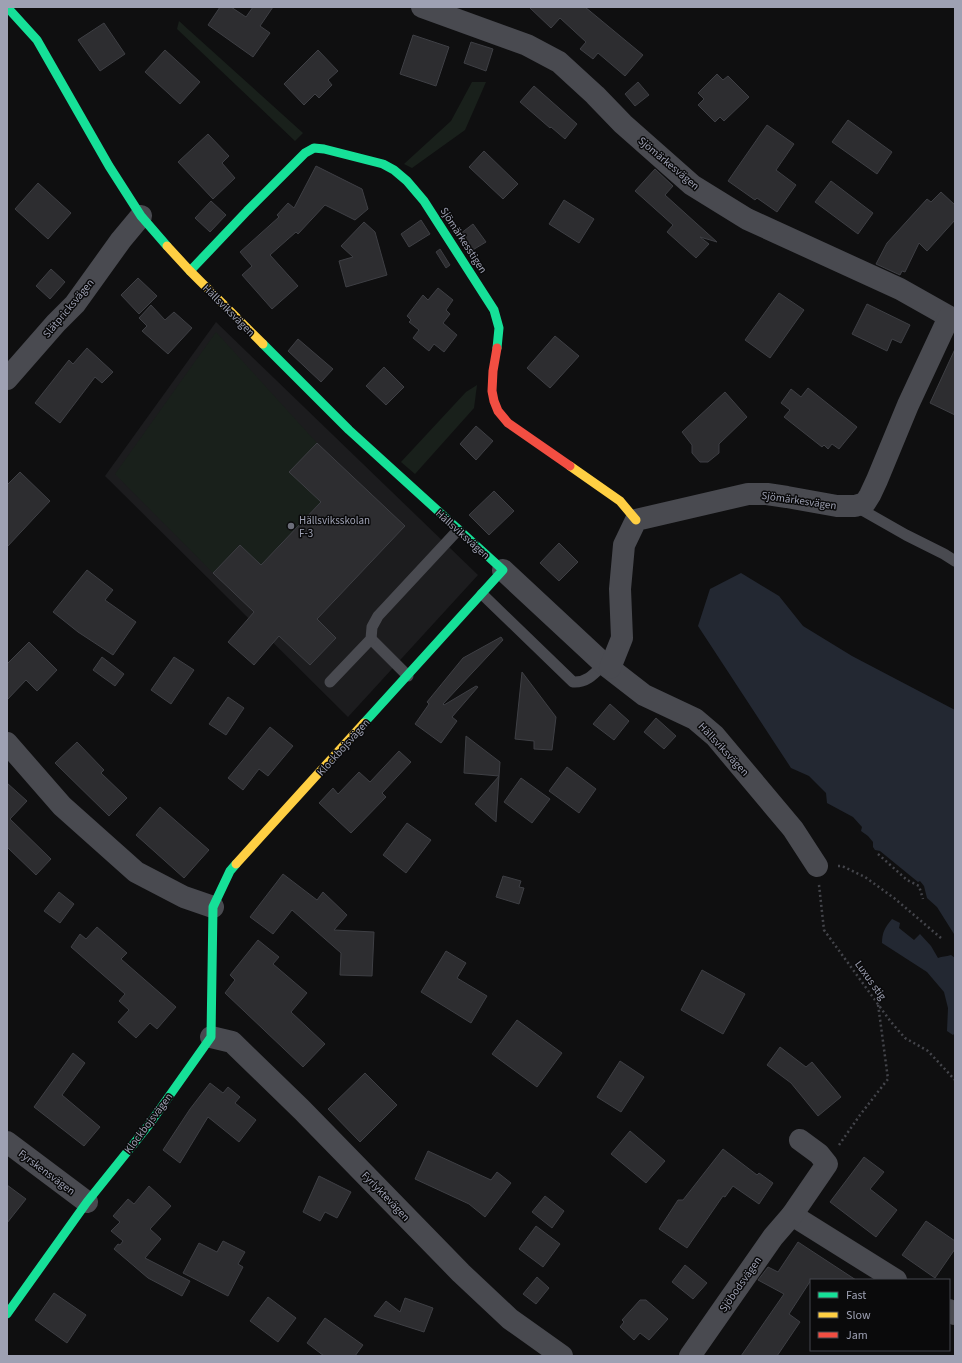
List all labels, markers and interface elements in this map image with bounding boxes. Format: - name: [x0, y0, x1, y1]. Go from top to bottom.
- street label: Sjömärkesvägen: [635, 133, 702, 193]
- street label: Sjömärkesstigen: [437, 204, 491, 276]
- street label: Slätpricksvägen: [39, 276, 98, 341]
- street label: Hällsviksvägen: [199, 281, 258, 340]
- street label: Sjömärkesvägen: [760, 488, 837, 513]
- street label: Hällsviksvägen: [432, 506, 493, 563]
- place label: Hällsviksskolan F-3: [299, 513, 370, 541]
- marker: Hällsviksskolan F-3: [286, 521, 296, 531]
- street label: Klockbojsvägen: [314, 715, 373, 779]
- street label: Hällsviksvägen: [695, 719, 752, 779]
- street label: Luxus stig: [851, 958, 890, 1003]
- street label: Klockbojsvägen: [121, 1090, 176, 1157]
- street label: Fyrskensvägen: [15, 1146, 78, 1199]
- street label: Fyrlyktevägen: [358, 1168, 413, 1224]
- street label: Sjöbodsvägen: [716, 1254, 765, 1315]
- legend: [810, 1279, 950, 1351]
- text: Fast: [846, 1287, 866, 1304]
- text: Slow: [846, 1307, 871, 1324]
- text: Jam: [846, 1327, 868, 1344]

